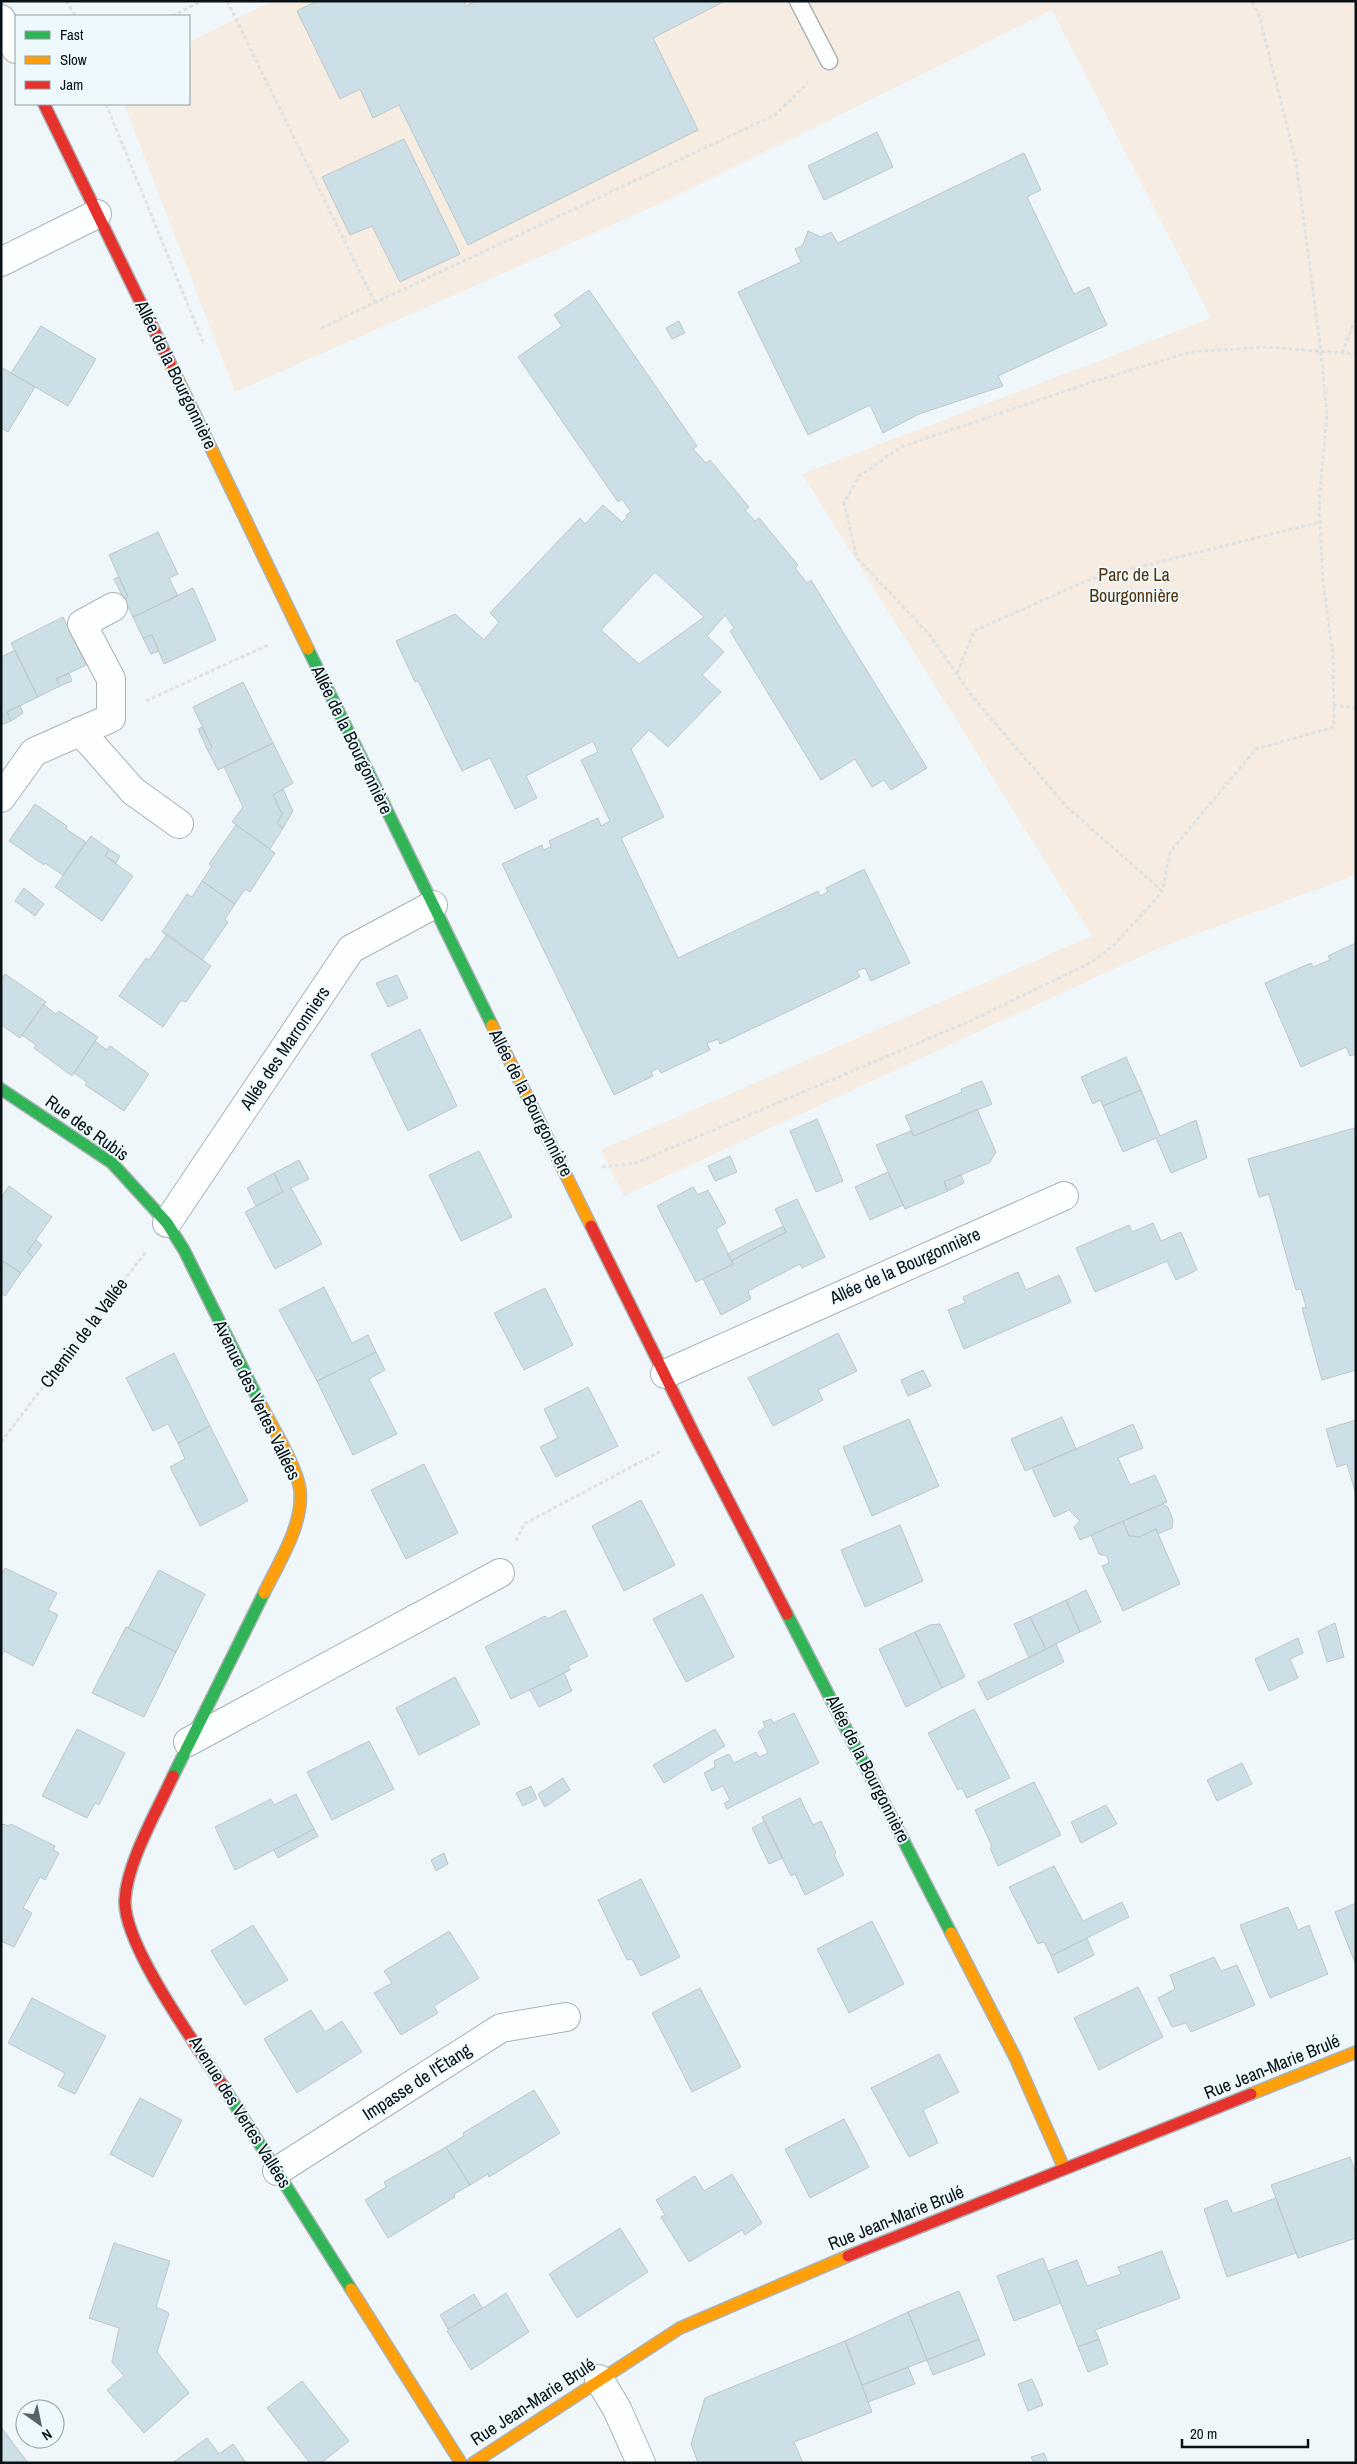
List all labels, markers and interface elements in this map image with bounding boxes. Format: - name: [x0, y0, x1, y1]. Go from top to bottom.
- legend: [15, 15, 190, 105]
- text: Fast: [60, 24, 84, 45]
- text: Slow: [60, 49, 87, 70]
- text: Jam: [60, 74, 83, 95]
- street label: Allée de la Bourgonnière: [129, 295, 223, 453]
- park label: Parc de La Bourgonnière: [1089, 562, 1179, 608]
- street label: Allée de la Bourgonnière: [305, 660, 399, 818]
- street label: Allée des Marronniers: [233, 981, 335, 1115]
- street label: Allée de la Bourgonnière: [483, 1024, 579, 1181]
- street label: Rue des Rubis: [40, 1089, 134, 1166]
- street label: Allée de la Bourgonnière: [825, 1221, 984, 1310]
- street label: Chemin de la Vallée: [34, 1273, 133, 1393]
- street label: Avenue des Vertes Vallées: [207, 1315, 307, 1484]
- street label: Allée de la Bourgonnière: [820, 1690, 916, 1847]
- street label: Rue Jean-Marie Brulé: [1200, 2028, 1343, 2105]
- street label: Avenue des Vertes Vallées: [183, 2030, 297, 2193]
- street label: Impasse de l'Étang: [357, 2037, 477, 2126]
- street label: Rue Jean-Marie Brulé: [824, 2179, 967, 2256]
- street label: Rue Jean-Marie Brulé: [465, 2352, 600, 2451]
- north arrow: [15, 2399, 65, 2449]
- scale bar: [1182, 2416, 1308, 2448]
- text: 20 m: [1190, 2423, 1217, 2444]
- text: N: [39, 2425, 55, 2445]

